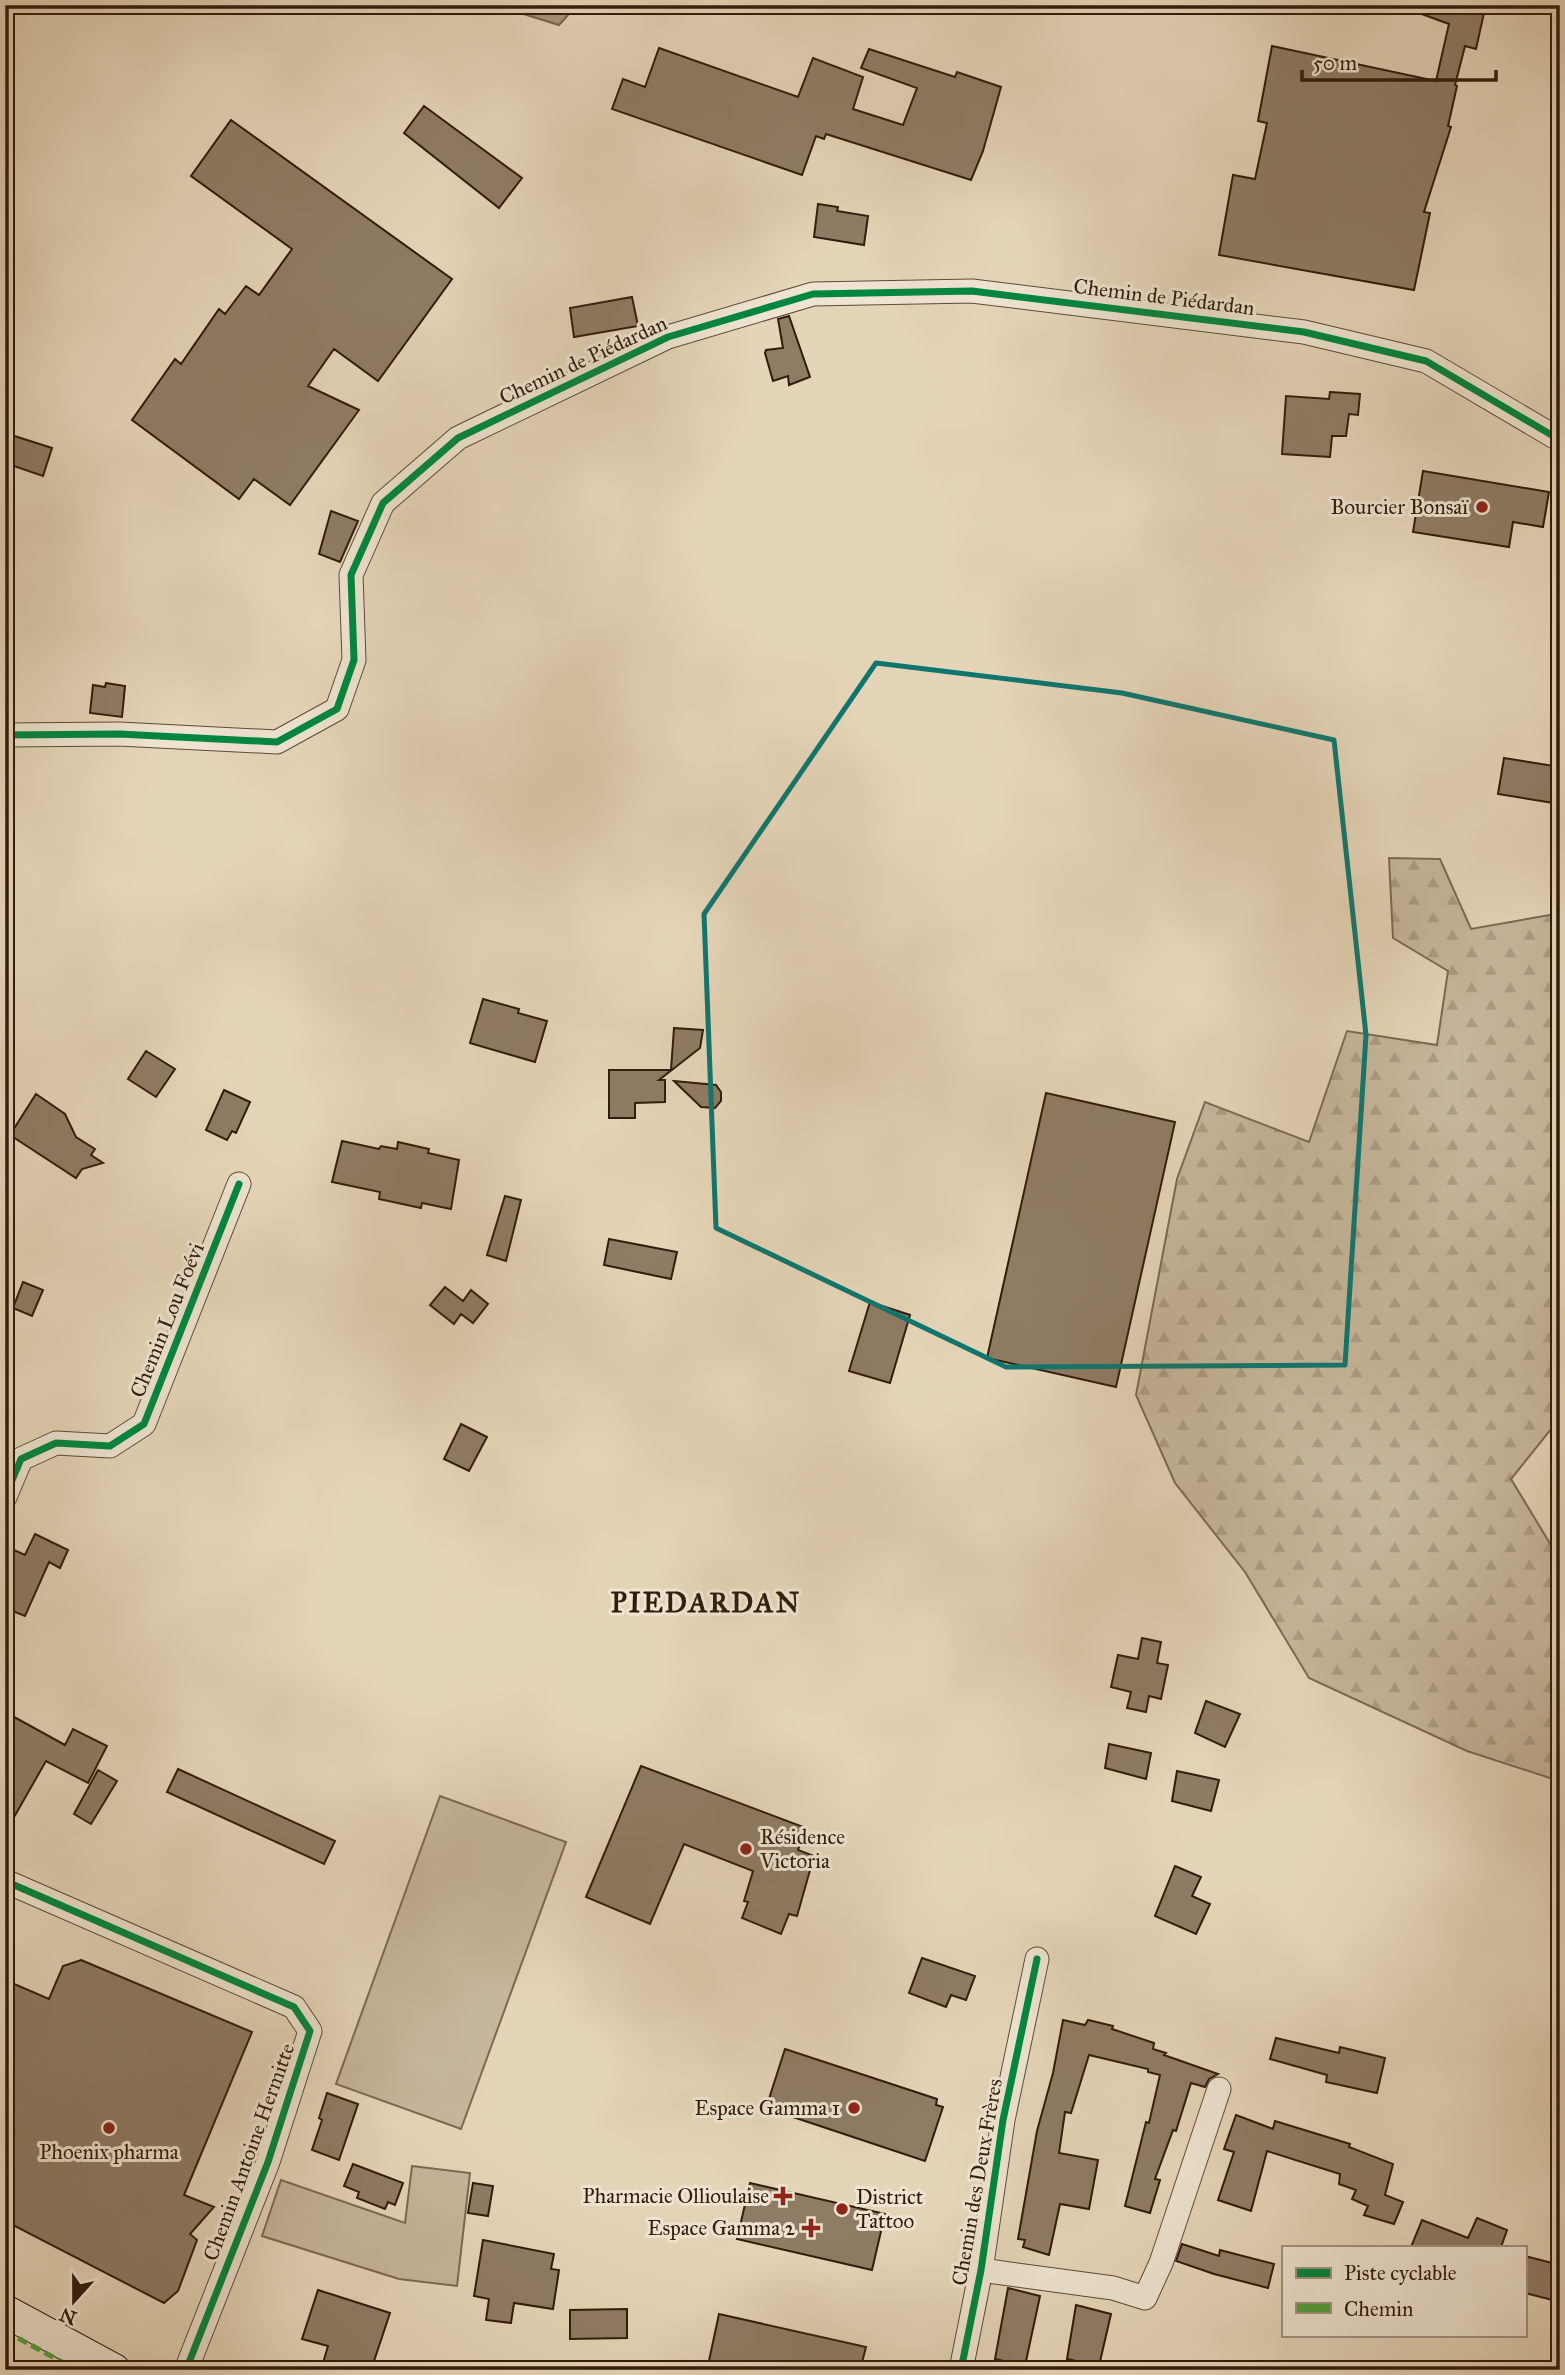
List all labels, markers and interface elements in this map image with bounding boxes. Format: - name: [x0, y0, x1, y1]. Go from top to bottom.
- scale bar: [1302, 38, 1497, 82]
- text: 50 m: [1313, 50, 1358, 76]
- street label: Chemin de Piédardan: [1072, 273, 1256, 321]
- street label: Chemin de Piédardan: [495, 310, 671, 410]
- place label: Bourcier Bonsaï: [1330, 494, 1469, 520]
- marker: Bourcier Bonsaï: [1474, 499, 1490, 515]
- street label: Chemin Lou Foévi: [124, 1239, 210, 1401]
- district label: PIEDARDAN: [611, 1585, 801, 1620]
- place label: Résidence Victoria: [759, 1824, 845, 1874]
- marker: Résidence Victoria: [738, 1841, 754, 1857]
- street label: Chemin Antoine Hermitte: [198, 2040, 301, 2264]
- street label: Chemin des Deux Frères: [946, 2077, 1008, 2287]
- place label: Espace Gamma 1: [695, 2095, 840, 2121]
- marker: Espace Gamma 1: [846, 2100, 862, 2116]
- marker: Phoenix pharma: [101, 2120, 117, 2136]
- place label: Phoenix pharma: [39, 2139, 179, 2165]
- place label: Pharmacie Ollioulaise: [583, 2183, 769, 2209]
- place label: District Tattoo: [856, 2184, 924, 2234]
- marker: Pharmacie Ollioulaise: [775, 2188, 791, 2204]
- marker: District Tattoo: [834, 2201, 850, 2217]
- place label: Espace Gamma 2: [648, 2215, 796, 2241]
- marker: Espace Gamma 2: [801, 2218, 821, 2238]
- legend: [1282, 2246, 1526, 2336]
- text: Piste cyclable: [1344, 2260, 1457, 2286]
- north arrow: [38, 2266, 108, 2336]
- text: Chemin: [1344, 2296, 1413, 2322]
- text: N: [56, 2303, 80, 2330]

